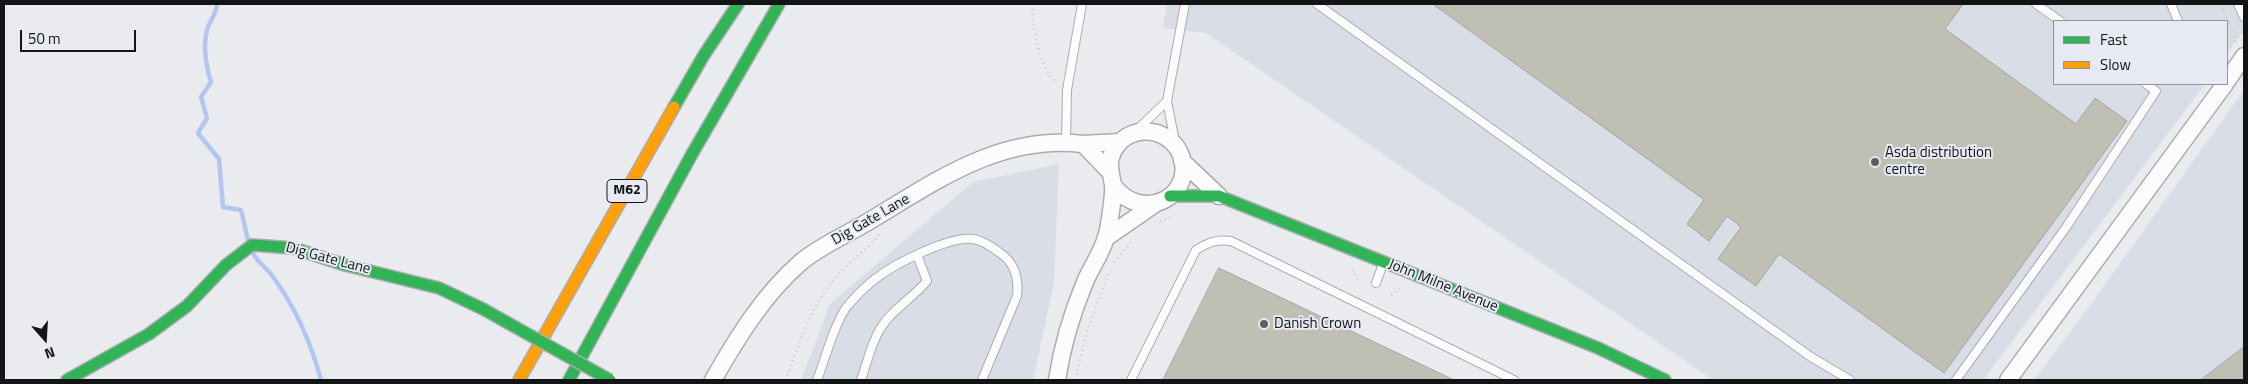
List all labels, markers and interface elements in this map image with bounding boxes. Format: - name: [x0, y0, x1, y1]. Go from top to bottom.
- scale bar: [22, 20, 139, 52]
- legend: [2053, 20, 2228, 85]
- text: 50 m: [28, 27, 61, 50]
- text: Fast: [2100, 28, 2127, 51]
- text: Slow: [2100, 53, 2131, 76]
- place label: Asda distribution centre: [1885, 144, 1992, 179]
- marker: Asda distribution centre: [1869, 156, 1881, 168]
- road number: M62: [607, 180, 647, 202]
- street label: Dig Gate Lane: [829, 190, 913, 250]
- street label: Dig Gate Lane: [284, 239, 372, 279]
- street label: John Milne Avenue: [1385, 256, 1501, 316]
- north arrow: [20, 314, 70, 364]
- place label: Danish Crown: [1274, 315, 1361, 333]
- marker: Danish Crown: [1258, 318, 1270, 330]
- text: N: [42, 342, 58, 365]

